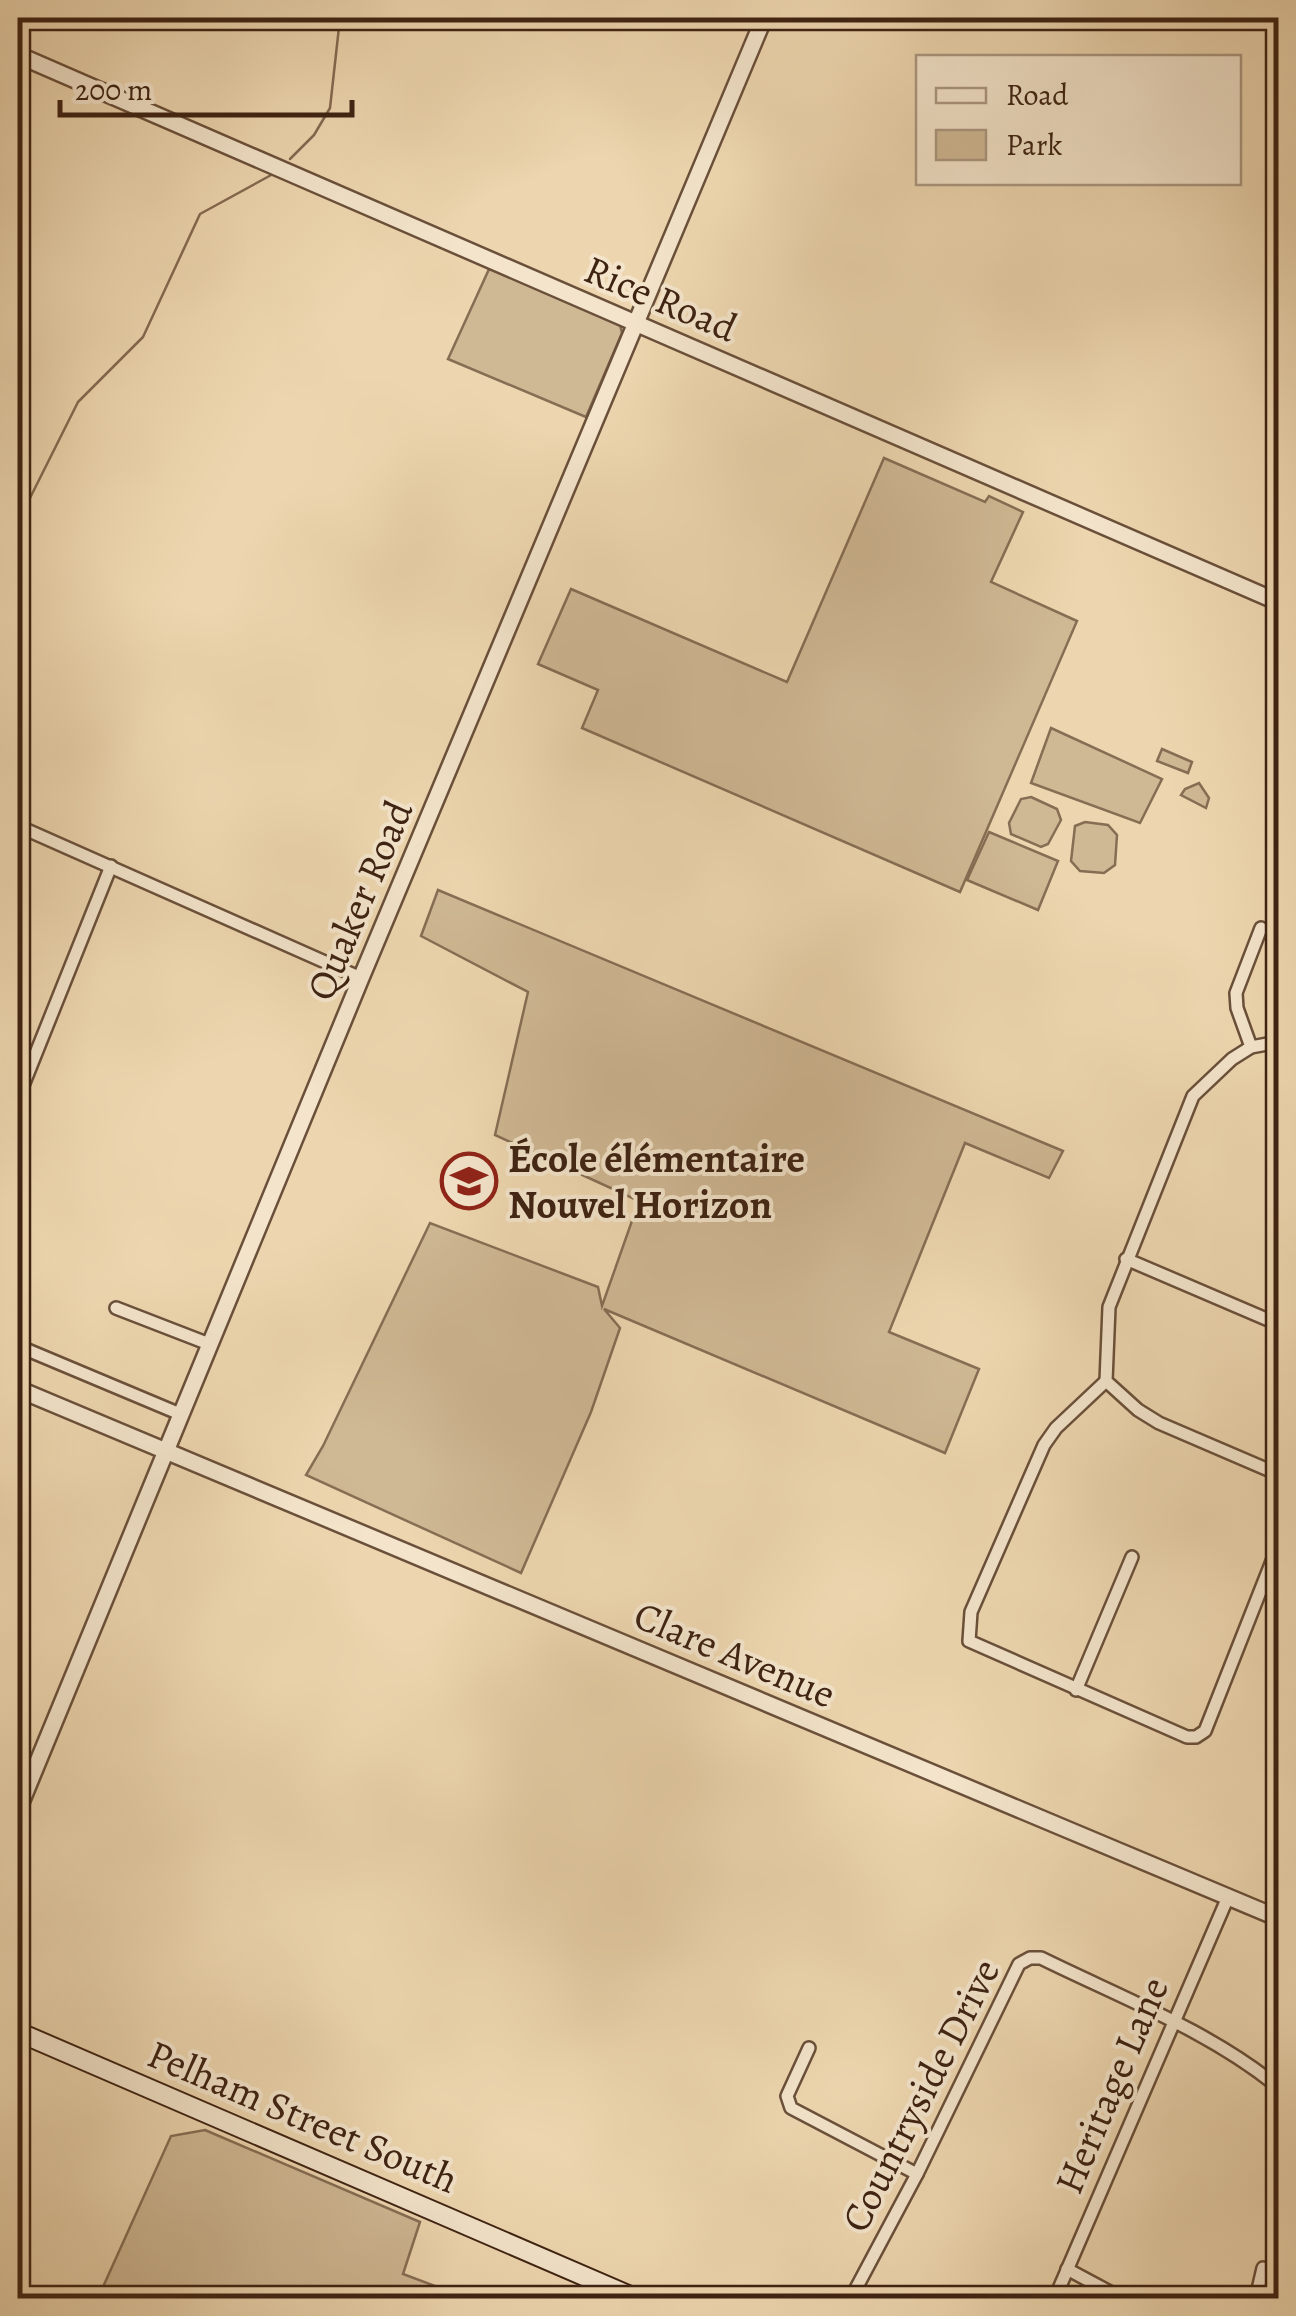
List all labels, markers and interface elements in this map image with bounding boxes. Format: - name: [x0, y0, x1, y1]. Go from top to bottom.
- scale bar: [60, 55, 352, 117]
- legend: [916, 55, 1241, 185]
- text: 200 m: [75, 70, 152, 110]
- text: Road: [1006, 75, 1069, 115]
- text: Park: [1006, 125, 1062, 165]
- street label: Rice Road: [576, 242, 746, 355]
- street label: Quaker Road: [293, 792, 426, 1008]
- place label: École élémentaire Nouvel Horizon: [508, 1131, 805, 1232]
- school or university icon: École élémentaire Nouvel Horizon: [439, 1151, 499, 1211]
- street label: Clare Avenue: [626, 1587, 844, 1721]
- street label: Countryside Drive: [828, 1949, 1013, 2241]
- street label: Heritage Lane: [1041, 1968, 1182, 2202]
- street label: Pelham Street South: [139, 2026, 466, 2207]

